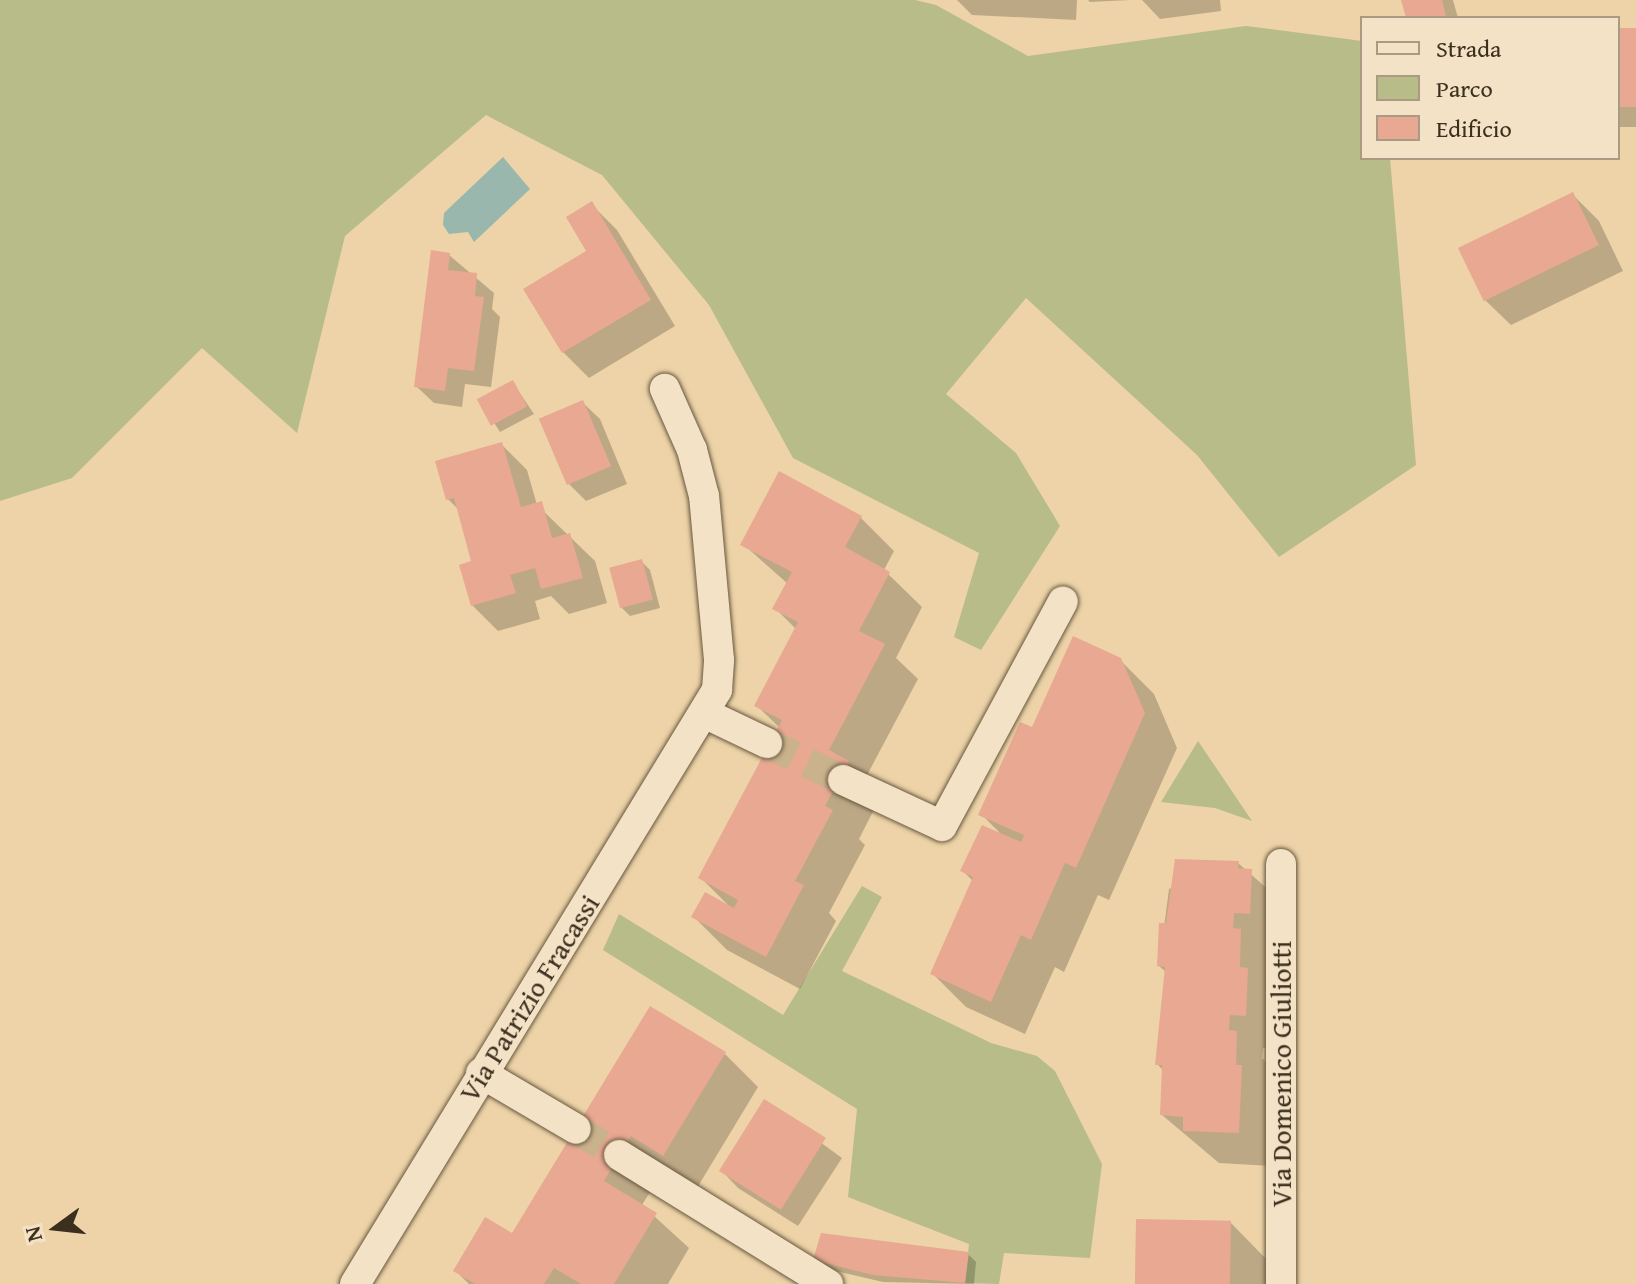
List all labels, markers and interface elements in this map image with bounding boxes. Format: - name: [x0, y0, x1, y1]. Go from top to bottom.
- legend: [1360, 16, 1620, 160]
- text: Strada: [1436, 31, 1501, 66]
- text: Parco: [1436, 71, 1493, 106]
- text: Edificio: [1436, 111, 1512, 146]
- street label: Via Patrizio Fracassi: [452, 888, 606, 1108]
- street label: Via Domenico Giuliotti: [1264, 941, 1298, 1207]
- north arrow: [16, 1188, 96, 1268]
- text: N: [15, 1223, 50, 1245]

